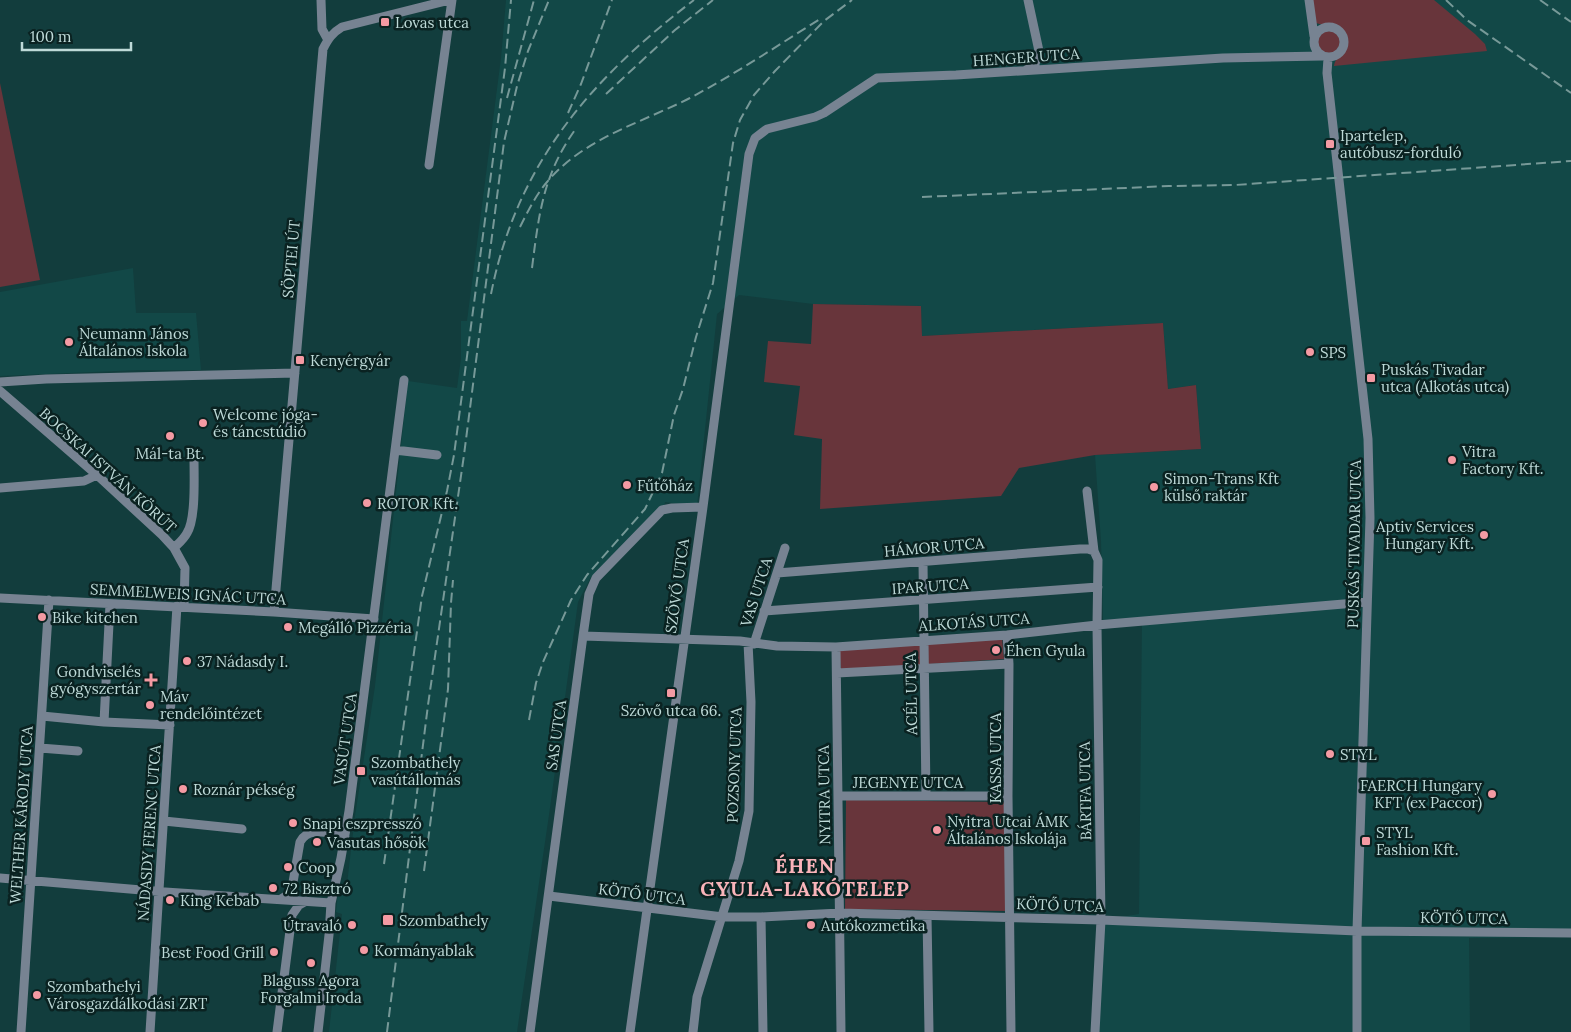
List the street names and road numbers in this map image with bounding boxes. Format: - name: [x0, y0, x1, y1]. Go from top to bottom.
- street label: HENGER UTCA: [972, 44, 1081, 70]
- street label: SÖPTEI ÚT: [278, 219, 304, 299]
- street label: BOCSKAI ISTVÁN KÖRÚT: [35, 403, 181, 537]
- street label: PUSKÁS TIVADAR UTCA: [1343, 459, 1365, 628]
- street label: HÁMOR UTCA: [883, 533, 986, 561]
- street label: SZÖVŐ UTCA: [661, 537, 693, 635]
- street label: VAS UTCA: [736, 554, 776, 630]
- street label: IPAR UTCA: [891, 574, 970, 598]
- street label: SEMMELWEIS IGNÁC UTCA: [89, 579, 287, 609]
- street label: ALKOTÁS UTCA: [917, 609, 1031, 635]
- street label: ACÉL UTCA: [901, 652, 921, 736]
- street label: VASÚT UTCA: [329, 691, 361, 787]
- street label: SAS UTCA: [542, 698, 570, 771]
- street label: POZSONY UTCA: [722, 706, 746, 823]
- street label: KASSA UTCA: [986, 712, 1005, 803]
- street label: WELTHER KÁROLY UTCA: [5, 725, 37, 905]
- street label: BÁRTFA UTCA: [1075, 741, 1095, 841]
- street label: NÁDASDY FERENC UTCA: [133, 744, 165, 922]
- street label: NYITRA UTCA: [814, 744, 834, 845]
- street label: JEGENYE UTCA: [852, 773, 964, 792]
- street label: KÖTŐ UTCA: [597, 879, 687, 909]
- street label: KÖTŐ UTCA: [1016, 894, 1105, 916]
- street label: KÖTŐ UTCA: [1420, 908, 1509, 928]

